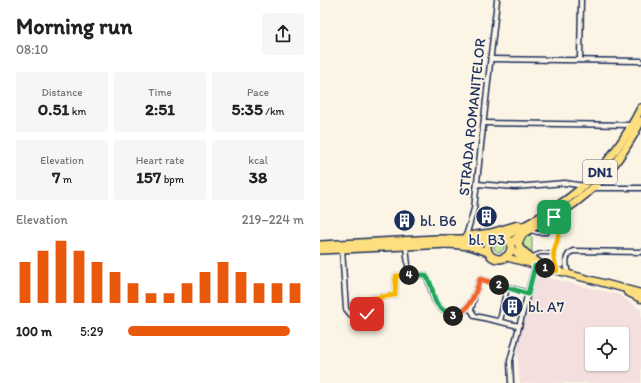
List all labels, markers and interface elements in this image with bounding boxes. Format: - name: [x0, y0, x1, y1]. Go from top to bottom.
- text: Morning run: [16, 13, 132, 40]
- button: share: [262, 13, 304, 55]
- street label: STRADA ROMANIȚELOR: [455, 37, 489, 197]
- text: 08:10: [16, 42, 48, 57]
- text: Distance: [41, 86, 83, 99]
- text: Time: [148, 86, 172, 99]
- text: Pace: [247, 86, 269, 99]
- text: 0.51: [38, 99, 69, 119]
- text: 2:51: [145, 99, 175, 119]
- text: 5:35: [232, 99, 263, 119]
- text: km: [69, 105, 86, 118]
- text: /km: [263, 105, 284, 118]
- text: Elevation: [40, 154, 84, 167]
- text: Heart rate: [136, 154, 184, 167]
- text: kcal: [248, 154, 268, 167]
- road number: DN1: [583, 160, 617, 184]
- text: 7: [52, 167, 60, 187]
- text: 157: [136, 167, 161, 187]
- text: 38: [249, 167, 267, 187]
- text: m: [60, 173, 72, 186]
- text: bpm: [161, 173, 184, 186]
- pin: [537, 200, 571, 234]
- building icon: bl. B3: [474, 204, 500, 230]
- icon: arrive: [543, 206, 565, 228]
- building icon: bl. B6: [392, 208, 418, 234]
- text: Elevation: [16, 212, 68, 227]
- text: 219–224 m: [242, 212, 304, 227]
- place label: bl. B6: [420, 212, 457, 230]
- place label: bl. B3: [469, 231, 505, 249]
- pin: 1: [535, 258, 555, 278]
- text: 1: [542, 261, 548, 274]
- pin: 4: [399, 265, 419, 285]
- text: 4: [406, 268, 412, 281]
- pin: 2: [489, 275, 509, 295]
- text: 2: [496, 278, 502, 291]
- building icon: bl. A7: [500, 294, 526, 320]
- pin: [350, 297, 384, 331]
- place label: bl. A7: [528, 298, 565, 316]
- icon: check: [356, 303, 378, 325]
- pin: 3: [443, 306, 463, 326]
- text: 3: [450, 309, 456, 322]
- text: 100 m: [16, 324, 52, 339]
- text: 5:29: [80, 324, 104, 339]
- map controls: [585, 327, 629, 371]
- button: locate: [585, 327, 629, 371]

